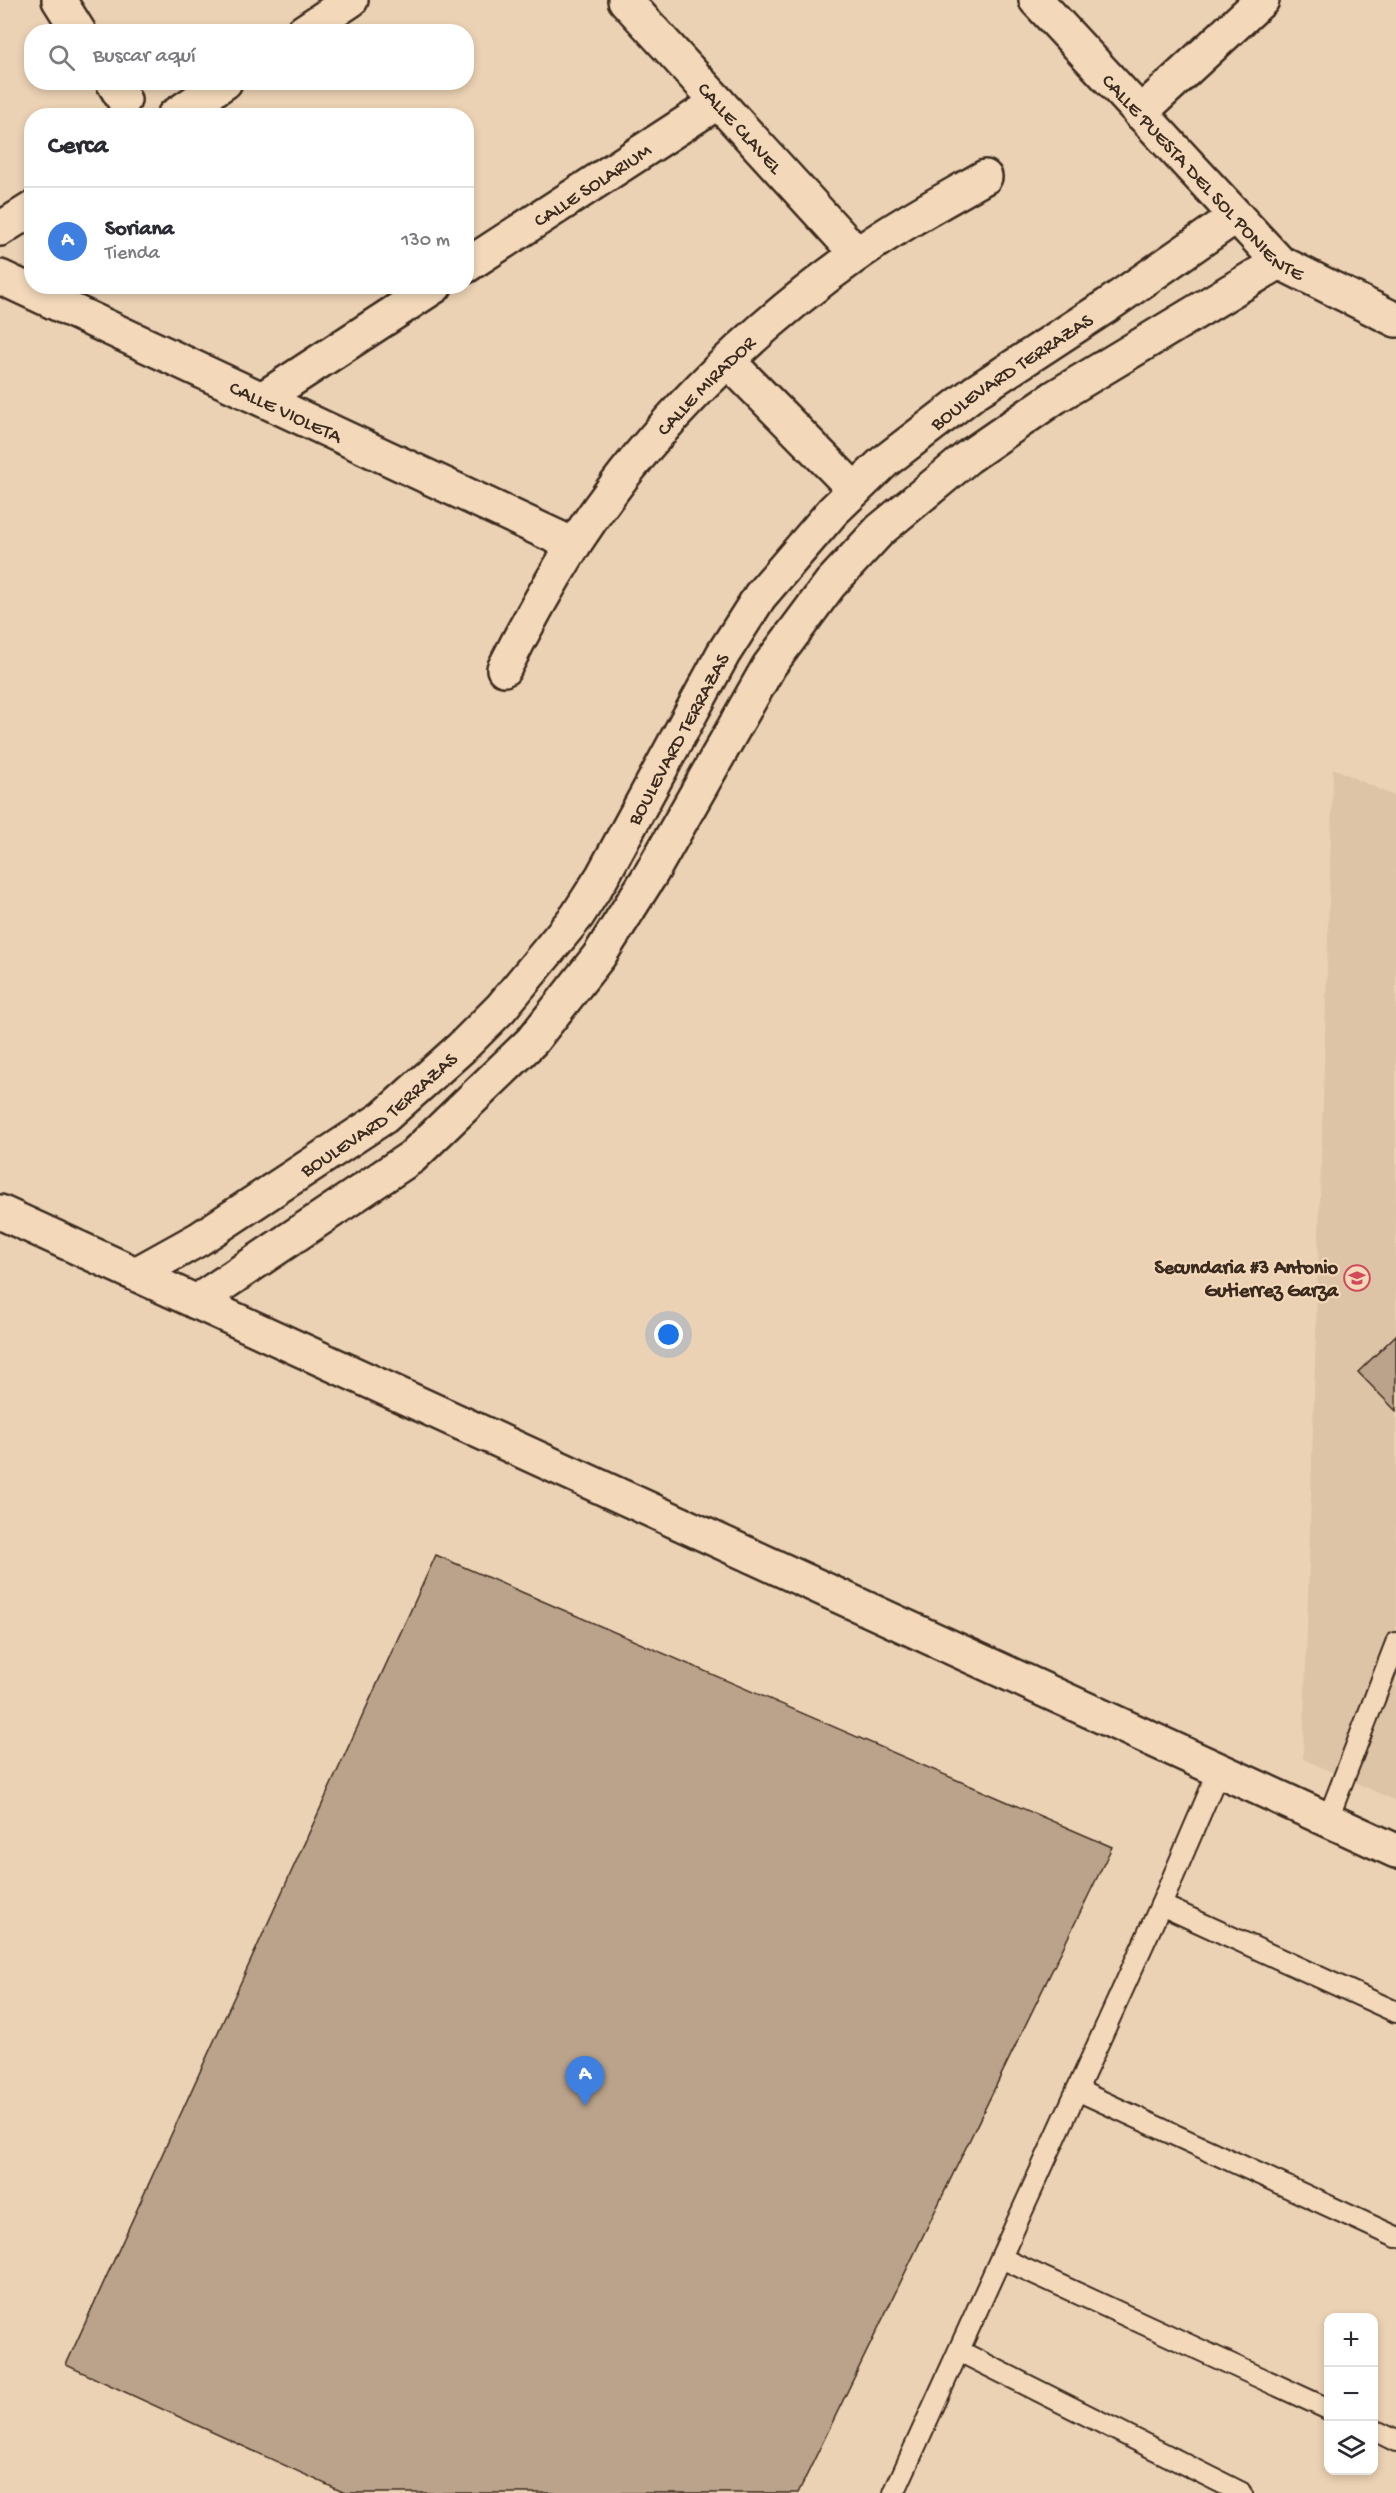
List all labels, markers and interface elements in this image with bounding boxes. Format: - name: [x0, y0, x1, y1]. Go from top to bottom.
- search box: [24, 24, 474, 90]
- icon: search: [45, 41, 78, 74]
- text: Buscar aquí: [93, 44, 196, 70]
- street label: CALLE PUESTA DEL SOL PONIENTE: [1095, 71, 1308, 288]
- street label: CALLE CLAVEL: [691, 79, 786, 180]
- text: Cerca: [48, 132, 108, 163]
- street label: CALLE SOLARIUM: [530, 140, 657, 234]
- text: Soriana: [105, 217, 174, 243]
- text: A: [62, 230, 73, 253]
- text: 130 m: [401, 230, 450, 253]
- text: Tienda: [105, 243, 160, 266]
- street label: BOULEVARD TERRAZAS: [926, 310, 1099, 438]
- street label: CALLE MIRADOR: [654, 332, 763, 442]
- street label: CALLE VIOLETA: [225, 378, 346, 451]
- street label: BOULEVARD TERRAZAS: [624, 650, 736, 831]
- street label: BOULEVARD TERRAZAS: [296, 1048, 464, 1184]
- place label: Secundaria #3 Antonio Gutierrez Garza: [1154, 1258, 1339, 1304]
- school or university icon: Secundaria #3 Antonio Gutierrez Garza: [1342, 1263, 1372, 1293]
- your location: [654, 1320, 683, 1349]
- pin: A: [566, 2056, 604, 2106]
- map controls: [1324, 2313, 1378, 2475]
- button: +: [1324, 2313, 1378, 2367]
- button: −: [1324, 2367, 1378, 2421]
- button: layers: [1324, 2421, 1378, 2475]

